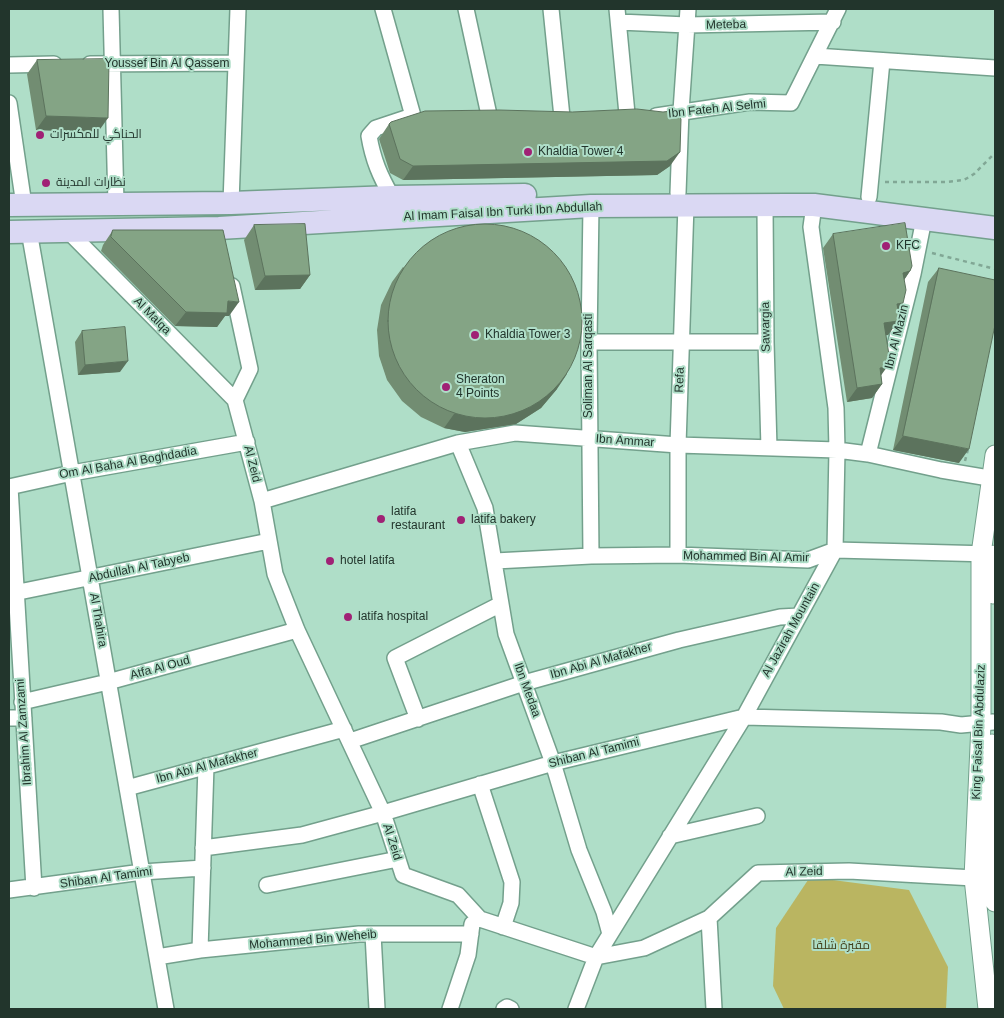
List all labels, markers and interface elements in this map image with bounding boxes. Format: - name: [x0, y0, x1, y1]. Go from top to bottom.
- street label: Meteba: [706, 17, 746, 33]
- street label: Youssef Bin Al Qassem: [105, 57, 229, 71]
- street label: Ibn Fateh Al Selmi: [667, 97, 767, 121]
- place label: الحناكي للمكسرات: [50, 128, 142, 142]
- marker: الحناكي للمكسرات: [34, 129, 46, 141]
- place label: Khaldia Tower 4: [538, 145, 623, 159]
- marker: Khaldia Tower 4: [522, 146, 534, 158]
- place label: نظارات المدينة: [56, 176, 126, 190]
- marker: نظارات المدينة: [40, 177, 52, 189]
- street label: Al Imam Faisal Ibn Turki Ibn Abdullah: [403, 200, 603, 224]
- place label: KFC: [896, 239, 920, 253]
- marker: KFC: [880, 240, 892, 252]
- street label: Al Malqa: [130, 294, 174, 338]
- street label: Sawargia: [758, 302, 774, 352]
- street label: Ibn Al Mazin: [882, 303, 912, 371]
- street label: Soliman Al Sarqasti: [582, 314, 596, 418]
- place label: Khaldia Tower 3: [485, 328, 570, 342]
- marker: Khaldia Tower 3: [469, 329, 481, 341]
- street label: Refa: [672, 367, 688, 393]
- place label: Sheraton 4 Points: [456, 373, 505, 401]
- marker: Sheraton 4 Points: [440, 381, 452, 393]
- street label: Ibn Ammar: [595, 432, 655, 450]
- street label: Om Al Baha Al Boghdadia: [58, 444, 198, 482]
- street label: Al Zeid: [240, 444, 264, 484]
- place label: latifa restaurant: [391, 505, 445, 533]
- marker: latifa restaurant: [375, 513, 387, 525]
- place label: latifa bakery: [471, 513, 536, 527]
- marker: latifa bakery: [455, 514, 467, 526]
- street label: Mohammed Bin Al Amir: [683, 549, 809, 565]
- street label: Abdullah Al Tabyeb: [87, 550, 191, 586]
- place label: hotel latifa: [340, 554, 395, 568]
- marker: hotel latifa: [324, 555, 336, 567]
- street label: Al Jazirah Mountain: [759, 580, 823, 680]
- street label: Al Thahira: [86, 592, 110, 648]
- place label: latifa hospital: [358, 610, 428, 624]
- marker: latifa hospital: [342, 611, 354, 623]
- street label: Ibn Abi Al Mafakher: [549, 640, 653, 682]
- street label: Atfa Al Oud: [128, 653, 192, 683]
- street label: Ibn Medaa: [511, 661, 543, 719]
- street label: King Faisal Bin Abdulaziz: [969, 664, 989, 800]
- street label: Ibrahim Al Zamzami: [13, 678, 35, 786]
- street label: Shiban Al Tamimi: [547, 735, 641, 771]
- street label: Ibn Abi Al Mafakher: [155, 745, 259, 787]
- street label: Al Zeid: [379, 822, 405, 862]
- street label: Shiban Al Tamimi: [59, 864, 153, 892]
- street label: Al Zeid: [785, 864, 823, 880]
- street label: Mohammed Bin Weheib: [249, 927, 377, 953]
- park label: مقبرة شلقا: [812, 939, 870, 953]

